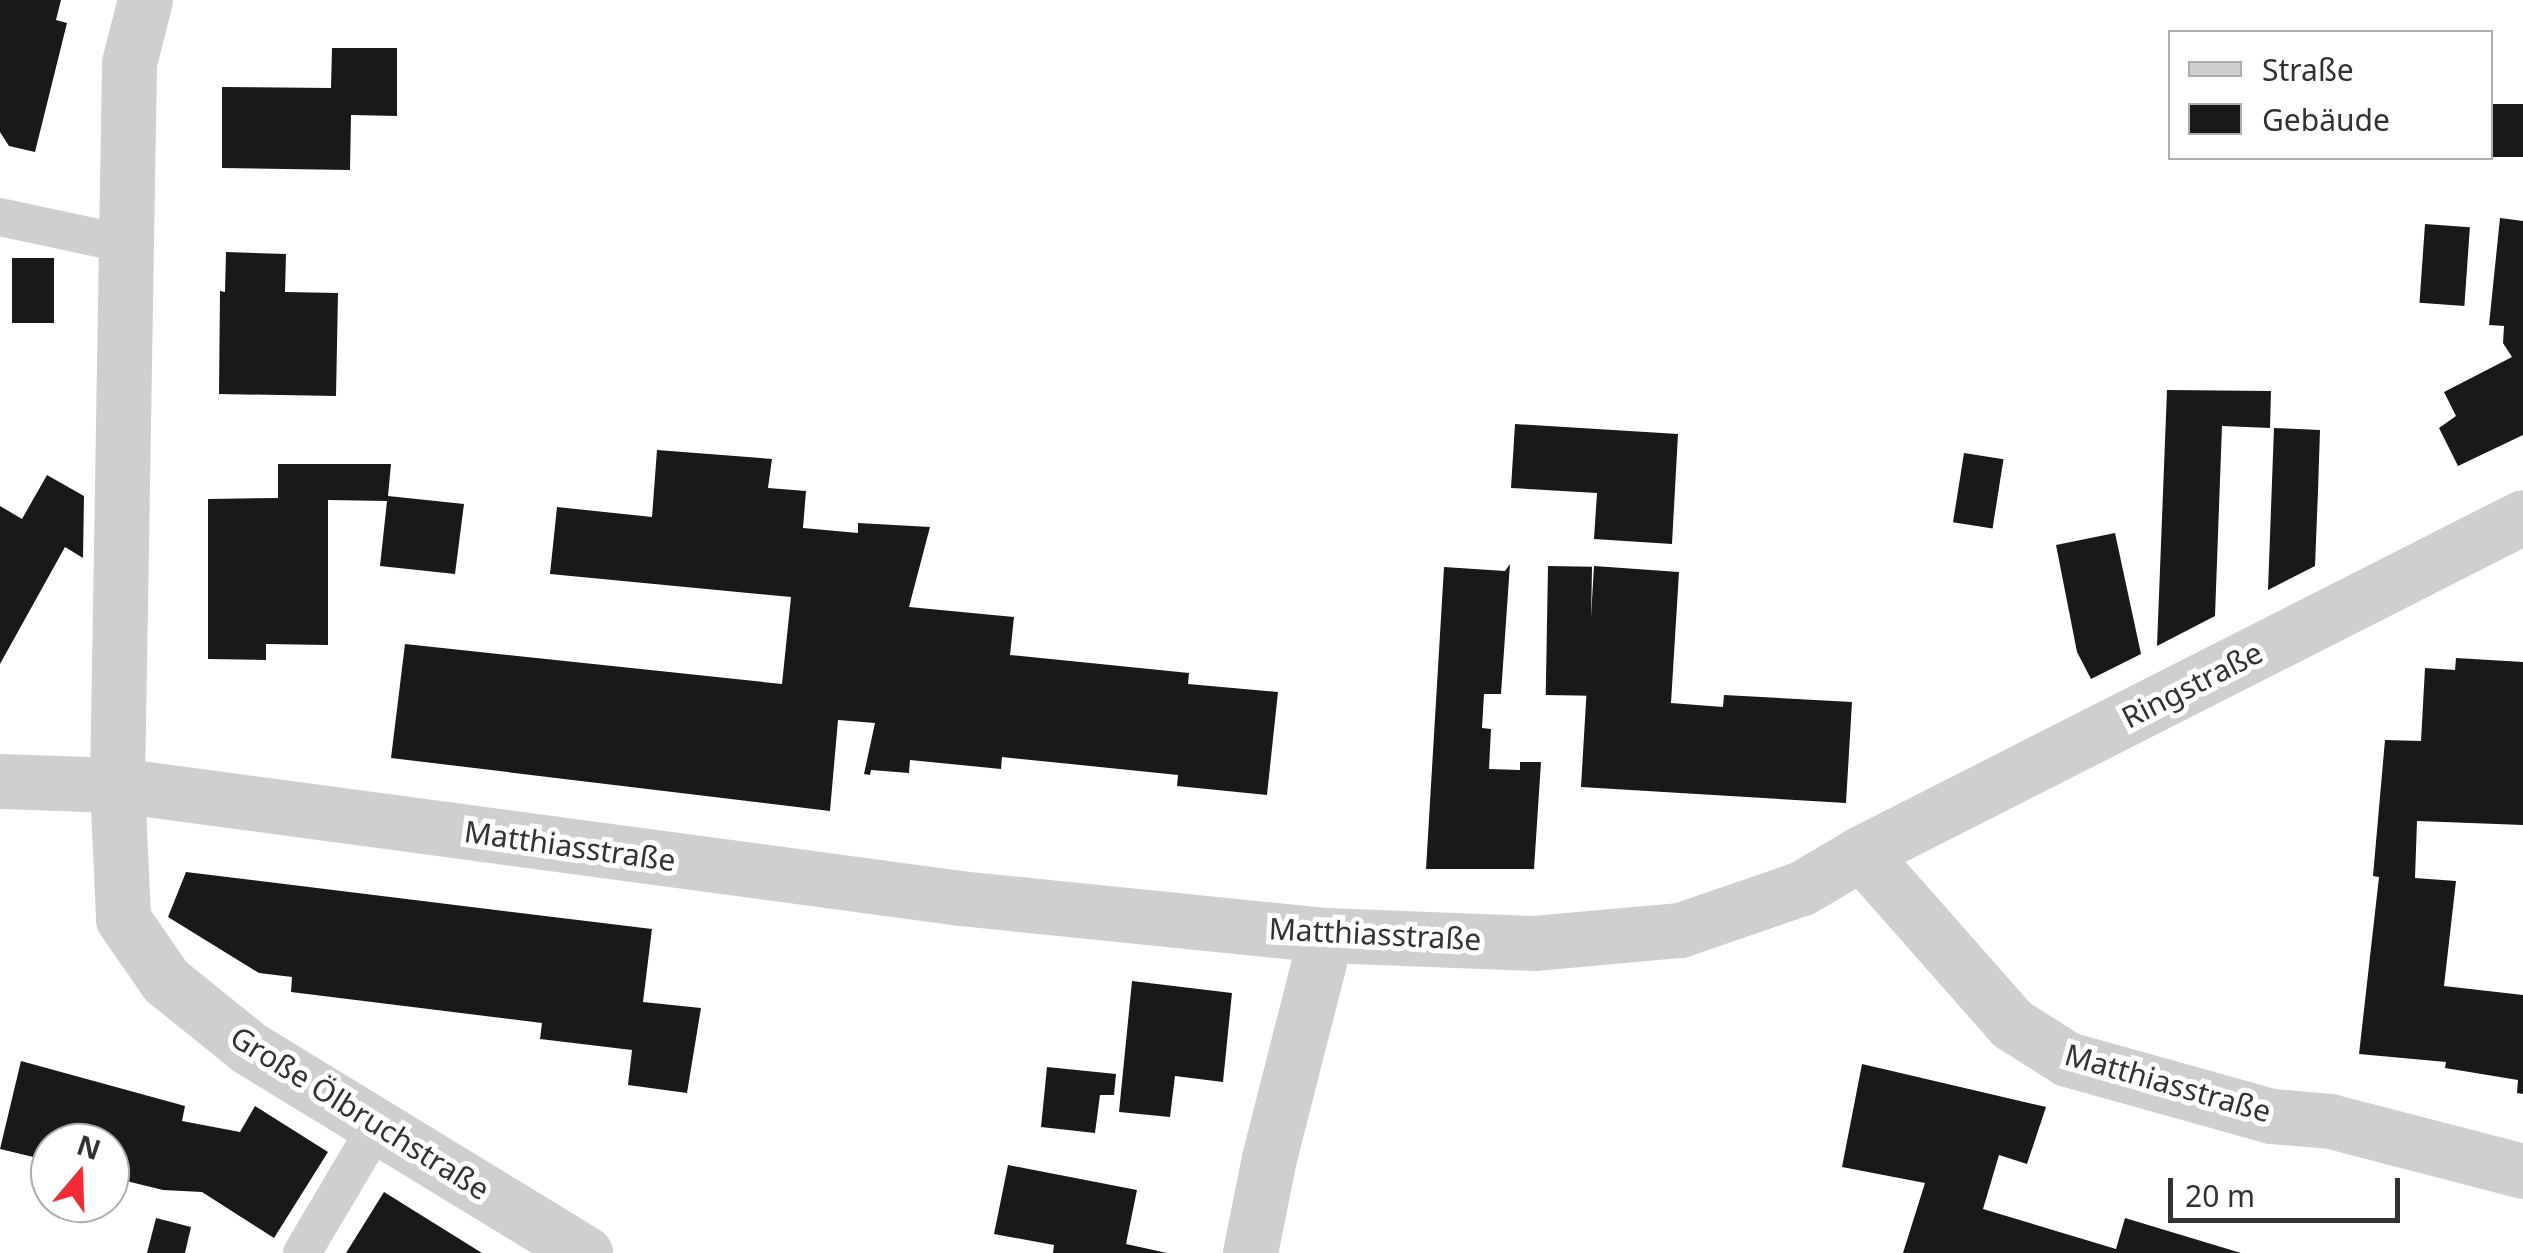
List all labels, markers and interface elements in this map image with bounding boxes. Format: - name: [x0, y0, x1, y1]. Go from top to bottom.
- legend: [2168, 30, 2493, 160]
- text: Straße: [2262, 49, 2354, 90]
- text: Gebäude: [2262, 99, 2390, 140]
- street label: Ringstraße: [2116, 634, 2268, 736]
- street label: Matthiasstraße: [462, 813, 678, 879]
- street label: Matthiasstraße: [1268, 910, 1482, 958]
- street label: Große Ölbruchstraße: [224, 1019, 496, 1207]
- street label: Matthiasstraße: [2061, 1036, 2275, 1130]
- north arrow: [30, 1123, 130, 1223]
- text: N: [72, 1125, 106, 1168]
- scale bar: [2173, 1158, 2406, 1220]
- text: 20 m: [2185, 1175, 2255, 1216]

